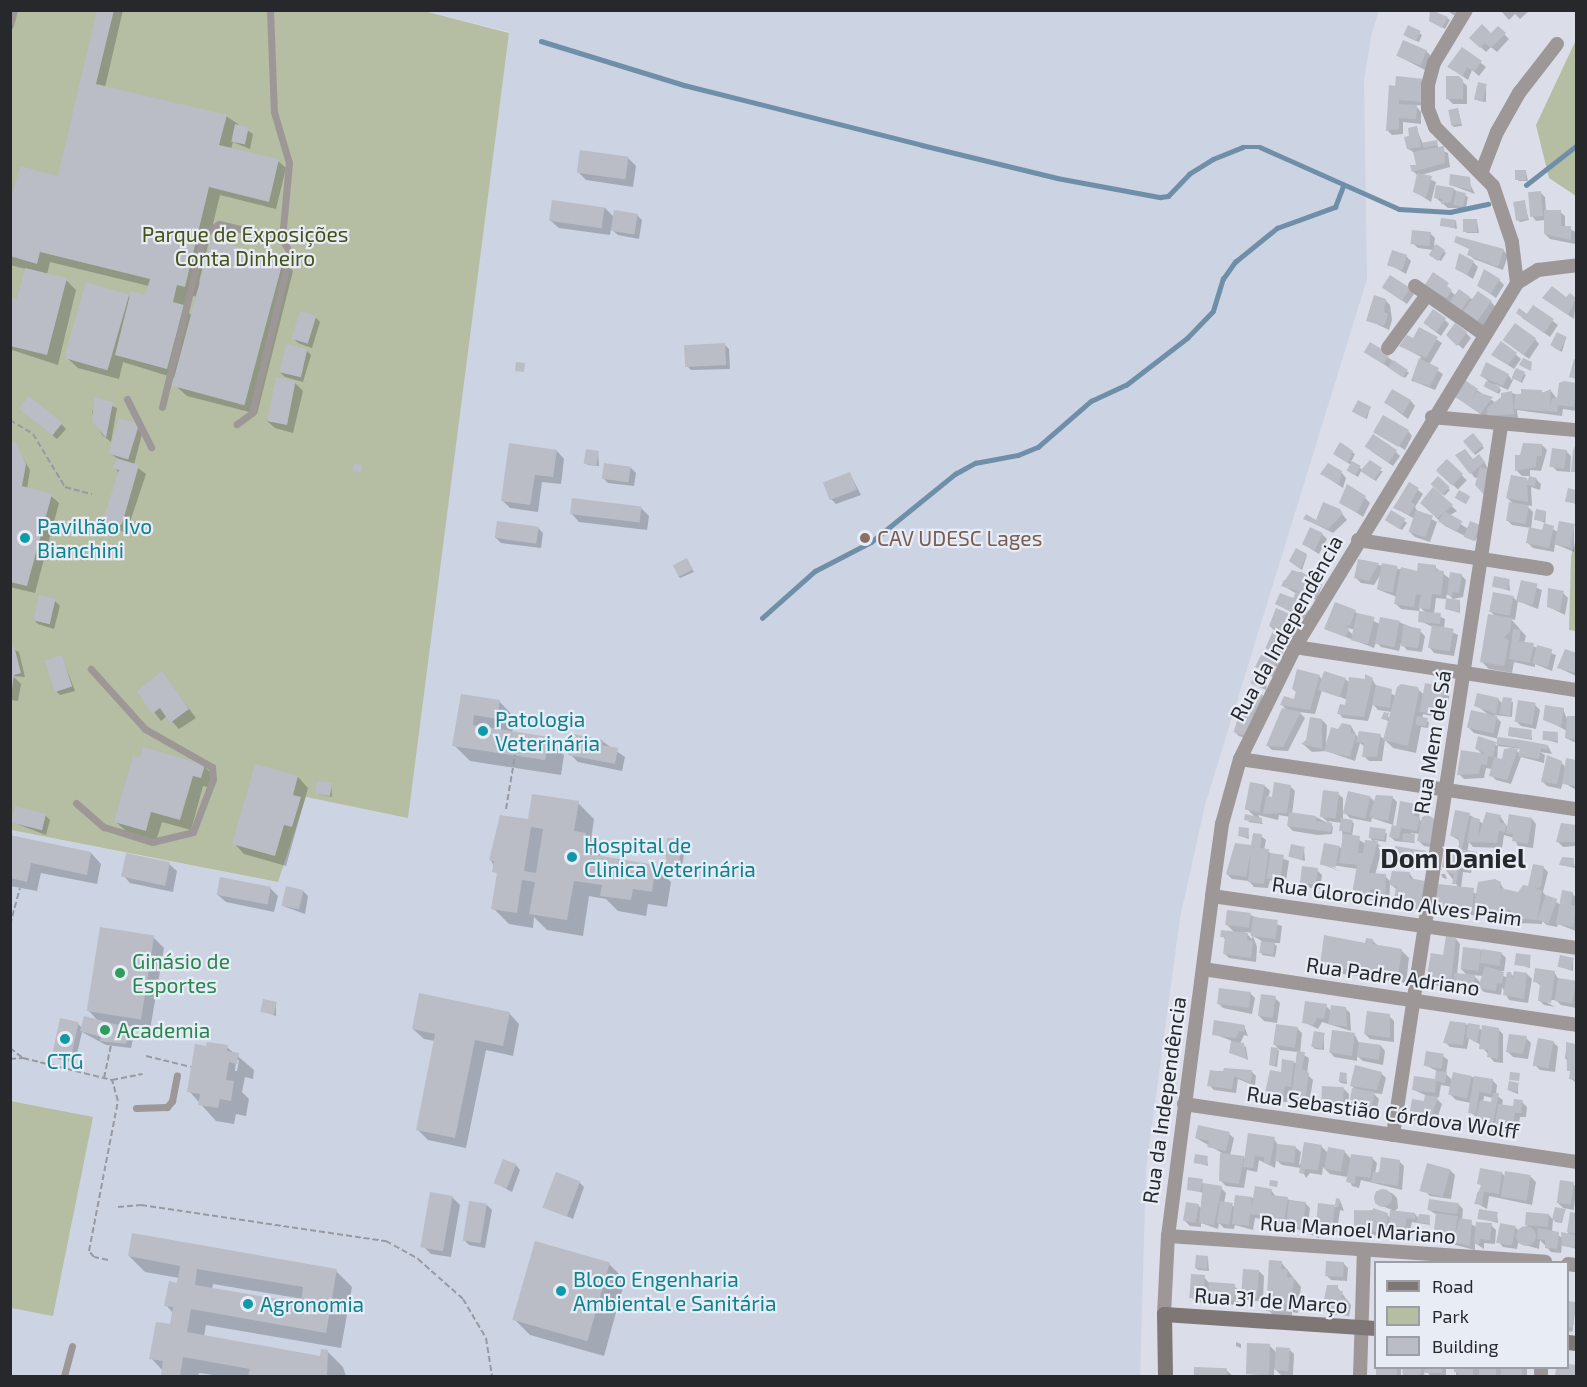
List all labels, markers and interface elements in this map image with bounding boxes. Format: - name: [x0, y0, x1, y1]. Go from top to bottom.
- park label: Parque de Exposições Conta Dinheiro: [142, 221, 348, 271]
- place label: Pavilhão Ivo Bianchini: [37, 513, 152, 563]
- place label: CAV UDESC Lages: [877, 525, 1043, 551]
- marker: Pavilhão Ivo Bianchini: [18, 531, 32, 545]
- marker: CAV UDESC Lages: [858, 531, 872, 545]
- street label: Rua da Independência: [1224, 531, 1348, 725]
- street label: Rua Mem de Sá: [1408, 668, 1456, 816]
- place label: Patologia Veterinária: [495, 706, 600, 756]
- marker: Patologia Veterinária: [476, 724, 490, 738]
- place label: Hospital de Clinica Veterinária: [584, 832, 756, 882]
- district label: Dom Daniel: [1380, 842, 1526, 874]
- marker: Hospital de Clinica Veterinária: [565, 850, 579, 864]
- street label: Rua Glorocindo Alves Paim: [1270, 871, 1524, 931]
- place label: Ginásio de Esportes: [132, 948, 230, 998]
- street label: Rua Padre Adriano: [1304, 951, 1482, 1001]
- marker: Ginásio de Esportes: [113, 966, 127, 980]
- street label: Rua da Independência: [1137, 995, 1191, 1205]
- place label: Academia: [117, 1017, 210, 1043]
- marker: Academia: [98, 1023, 112, 1037]
- marker: CTG: [58, 1032, 72, 1046]
- place label: CTG: [46, 1048, 84, 1074]
- street label: Rua Sebastião Córdova Wolff: [1245, 1080, 1521, 1144]
- street label: Rua Manoel Mariano: [1259, 1210, 1457, 1248]
- legend: [1374, 1261, 1569, 1369]
- place label: Bloco Engenharia Ambiental e Sanitária: [573, 1266, 777, 1316]
- text: Road: [1432, 1275, 1473, 1297]
- street label: Rua 31 de Março: [1193, 1282, 1349, 1318]
- marker: Bloco Engenharia Ambiental e Sanitária: [554, 1284, 568, 1298]
- place label: Agronomia: [260, 1291, 364, 1317]
- marker: Agronomia: [241, 1297, 255, 1311]
- text: Park: [1432, 1305, 1469, 1327]
- text: Building: [1432, 1335, 1499, 1357]

